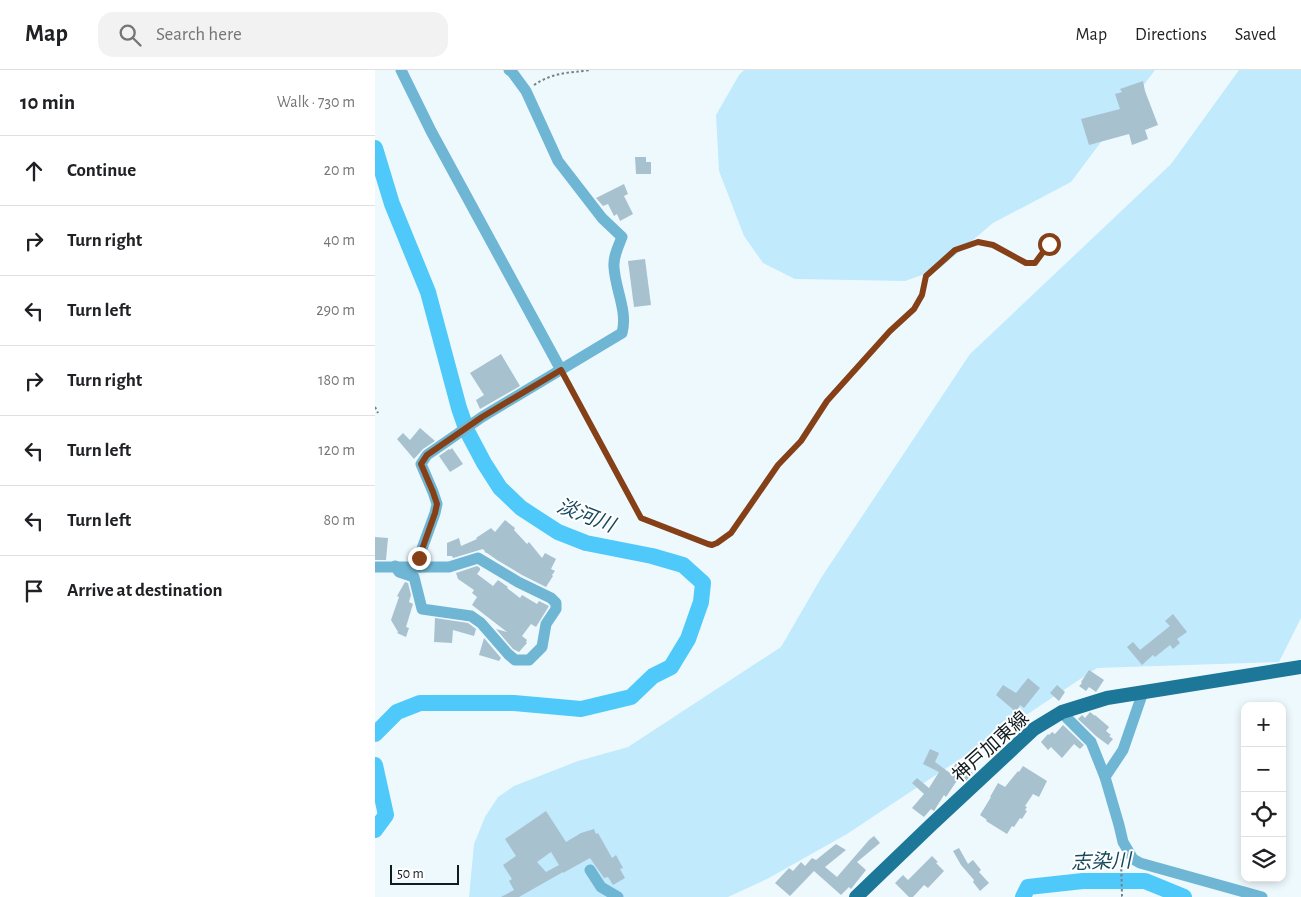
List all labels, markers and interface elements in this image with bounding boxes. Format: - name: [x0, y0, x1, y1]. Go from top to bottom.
- search box: [98, 12, 448, 57]
- icon: search: [116, 21, 144, 49]
- text: Map: [25, 22, 68, 46]
- text: Search here: [156, 25, 242, 44]
- text: Map: [1076, 26, 1107, 44]
- text: Directions: [1135, 26, 1207, 44]
- text: Saved: [1235, 26, 1276, 44]
- text: 10 min: [20, 92, 75, 113]
- text: Walk · 730 m: [277, 94, 355, 110]
- icon: ahead: [20, 157, 48, 185]
- text: Continue: [67, 161, 136, 180]
- text: 20 m: [324, 162, 355, 178]
- icon: right: [20, 227, 48, 255]
- text: Turn right: [67, 231, 142, 250]
- text: 40 m: [323, 232, 355, 248]
- route start: [1038, 233, 1061, 256]
- icon: left: [20, 297, 48, 325]
- text: Turn left: [67, 301, 131, 320]
- text: 290 m: [316, 302, 355, 318]
- icon: right: [20, 367, 48, 395]
- text: Turn right: [67, 371, 142, 390]
- text: 180 m: [318, 372, 355, 388]
- icon: left: [20, 437, 48, 465]
- text: Turn left: [67, 441, 131, 460]
- text: 120 m: [318, 442, 355, 458]
- water label: 淡河川: [554, 495, 619, 537]
- icon: left: [20, 507, 48, 535]
- text: Turn left: [67, 511, 131, 530]
- text: 80 m: [324, 512, 355, 528]
- route end: [408, 547, 431, 570]
- icon: arrive: [20, 577, 48, 605]
- text: Arrive at destination: [67, 581, 223, 600]
- map controls: [1241, 702, 1286, 882]
- button: +: [1241, 702, 1286, 747]
- street label: 神戸加東線: [948, 707, 1033, 786]
- button: −: [1241, 747, 1286, 792]
- button: locate: [1241, 792, 1286, 837]
- button: layers: [1241, 837, 1286, 882]
- water label: 志染川: [1071, 850, 1133, 873]
- scale bar: [390, 862, 459, 885]
- text: 50 m: [397, 867, 424, 881]

